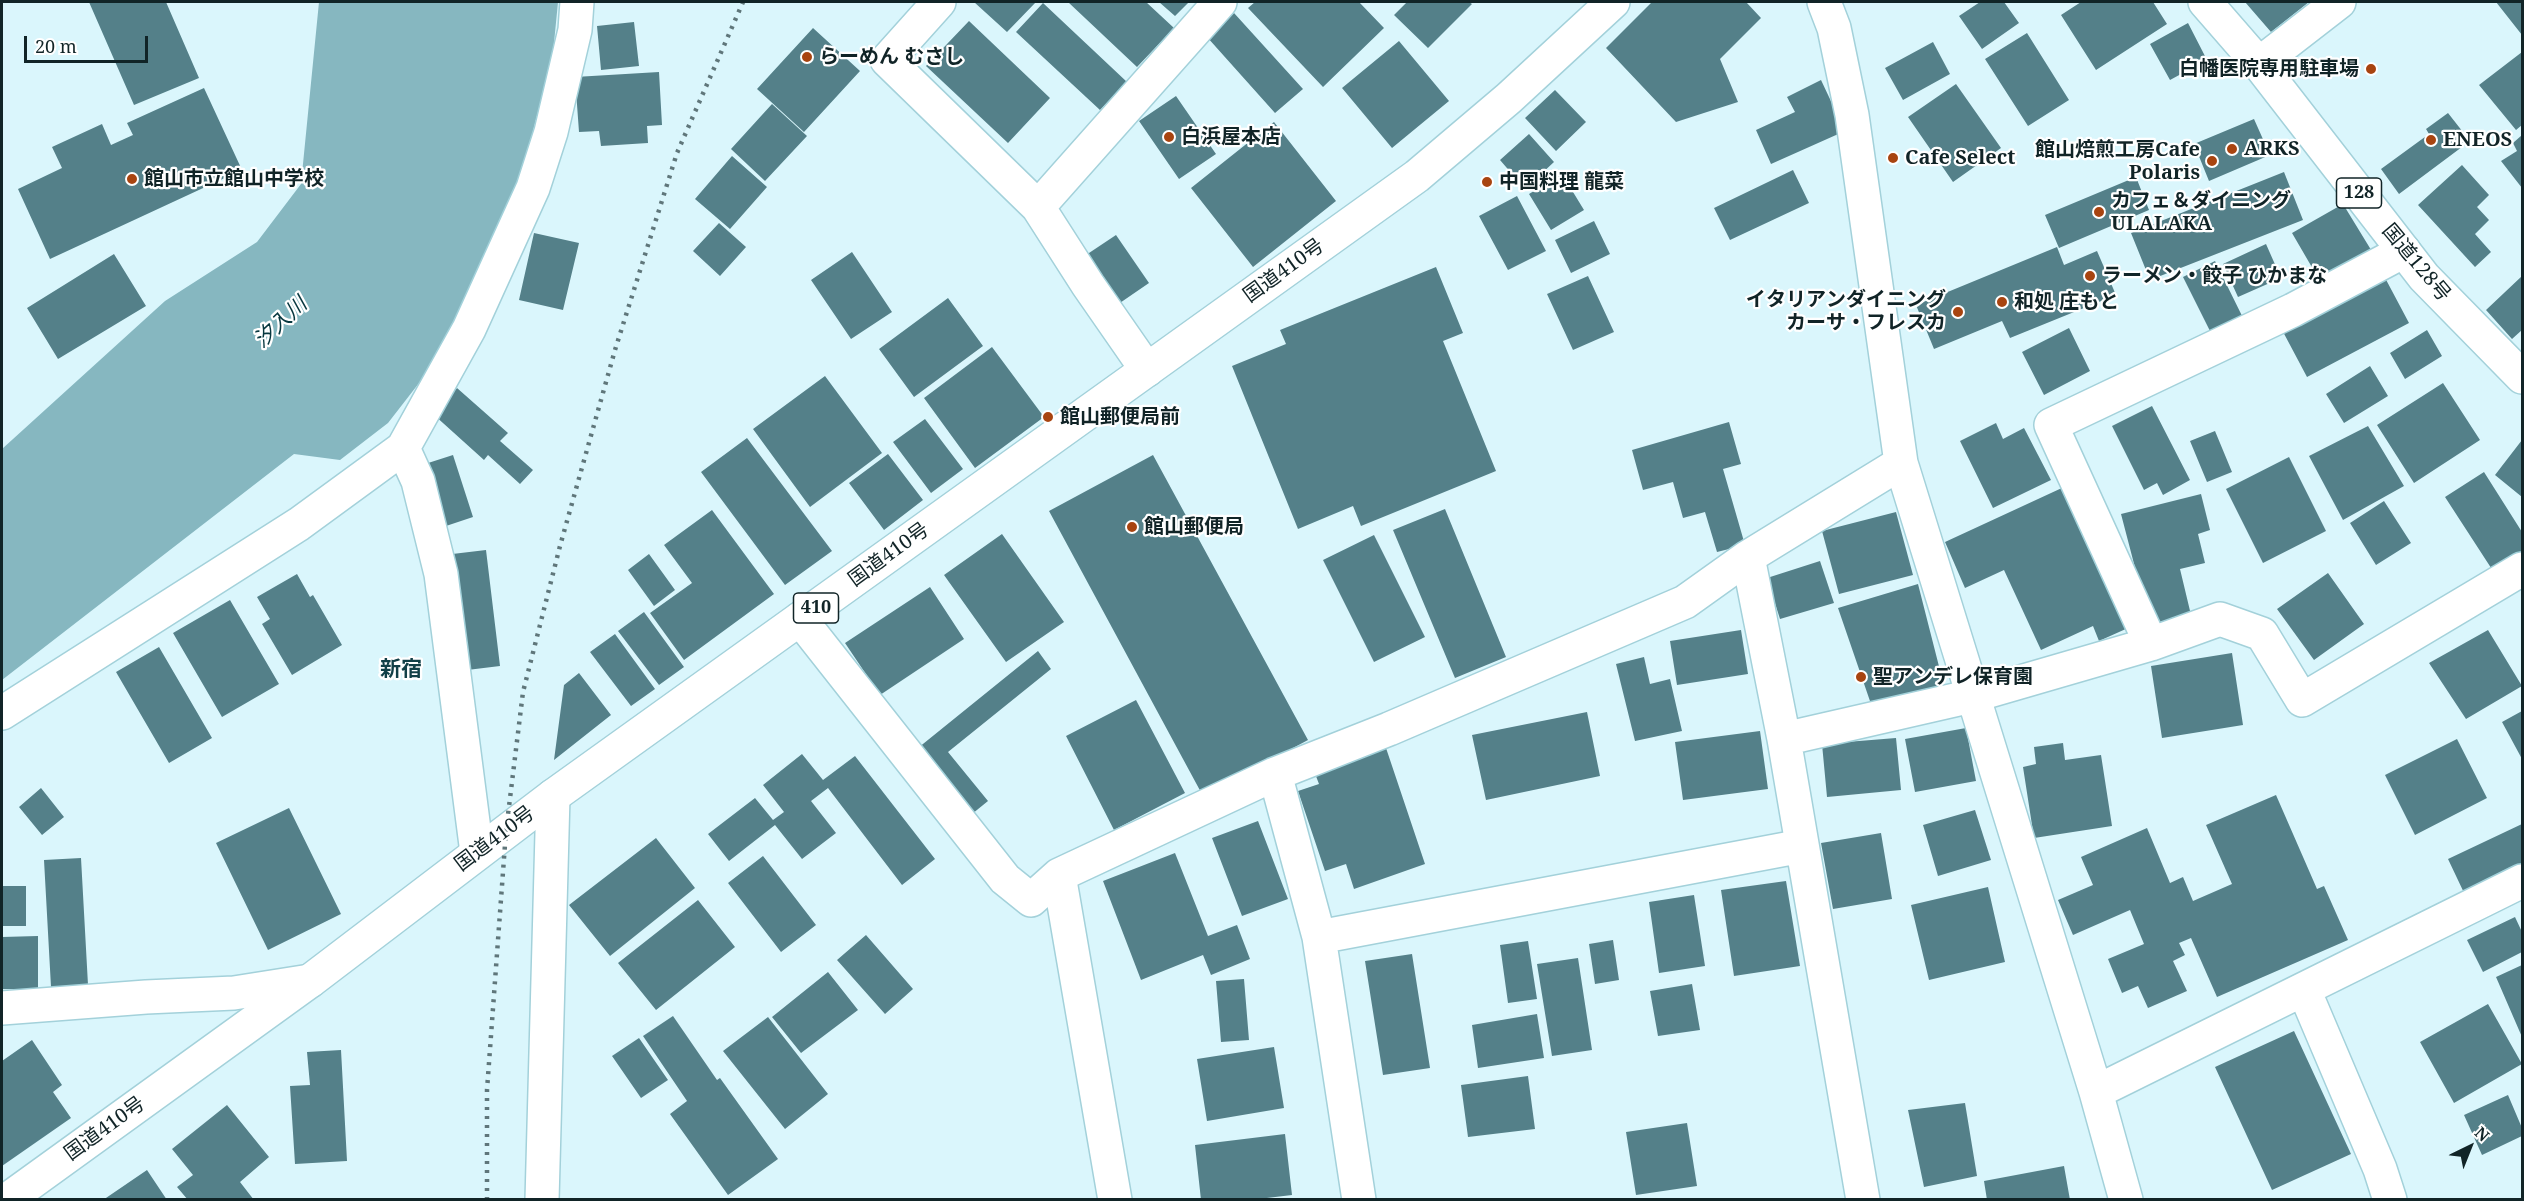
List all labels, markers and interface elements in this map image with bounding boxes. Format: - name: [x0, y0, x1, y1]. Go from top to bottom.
- scale bar: [27, 24, 152, 62]
- text: 20 m: [35, 34, 77, 58]
- place label: らーめん むさし: [819, 45, 964, 69]
- marker: らーめん むさし: [800, 50, 814, 64]
- place label: 白幡医院専用駐車場: [2179, 57, 2359, 81]
- marker: 白幡医院専用駐車場: [2364, 62, 2378, 76]
- place label: 白浜屋本店: [1181, 125, 1281, 149]
- place label: ENEOS: [2443, 128, 2512, 152]
- marker: 白浜屋本店: [1162, 130, 1176, 144]
- marker: ENEOS: [2424, 133, 2438, 147]
- place label: ARKS: [2244, 137, 2300, 161]
- place label: 館山焙煎工房Cafe Polaris: [2035, 138, 2200, 185]
- marker: ARKS: [2225, 142, 2239, 156]
- place label: Cafe Select: [1905, 146, 2015, 170]
- marker: Cafe Select: [1886, 151, 1900, 165]
- marker: 館山焙煎工房Cafe Polaris: [2205, 154, 2219, 168]
- place label: 館山市立館山中学校: [144, 167, 324, 191]
- place label: 中国料理 龍菜: [1499, 170, 1624, 194]
- marker: 館山市立館山中学校: [125, 172, 139, 186]
- marker: 中国料理 龍菜: [1480, 175, 1494, 189]
- road number: 128: [2336, 178, 2382, 208]
- place label: カフェ＆ダイニング ULALAKA: [2111, 189, 2291, 236]
- marker: カフェ＆ダイニング ULALAKA: [2092, 205, 2106, 219]
- street label: 国道128号: [2377, 219, 2455, 307]
- street label: 国道410号: [1239, 234, 1329, 308]
- place label: ラーメン・餃子 ひかまな: [2102, 264, 2327, 288]
- marker: ラーメン・餃子 ひかまな: [2083, 269, 2097, 283]
- place label: イタリアンダイニング カーサ・フレスカ: [1746, 288, 1946, 335]
- place label: 和処 庄もと: [2014, 290, 2119, 314]
- water label: 汐入川: [249, 292, 313, 354]
- marker: 和処 庄もと: [1995, 295, 2009, 309]
- marker: イタリアンダイニング カーサ・フレスカ: [1951, 305, 1965, 319]
- place label: 館山郵便局前: [1060, 405, 1180, 429]
- marker: 館山郵便局前: [1041, 410, 1055, 424]
- place label: 館山郵便局: [1144, 515, 1244, 539]
- street label: 国道410号: [844, 518, 934, 592]
- marker: 館山郵便局: [1125, 520, 1139, 534]
- road number: 410: [794, 593, 838, 623]
- district label: 新宿: [380, 657, 422, 683]
- place label: 聖アンデレ保育園: [1873, 665, 2033, 689]
- marker: 聖アンデレ保育園: [1854, 670, 1868, 684]
- street label: 国道410号: [450, 801, 540, 877]
- street label: 国道410号: [60, 1092, 150, 1166]
- north arrow: [2440, 1117, 2500, 1177]
- text: N: [2470, 1121, 2494, 1146]

